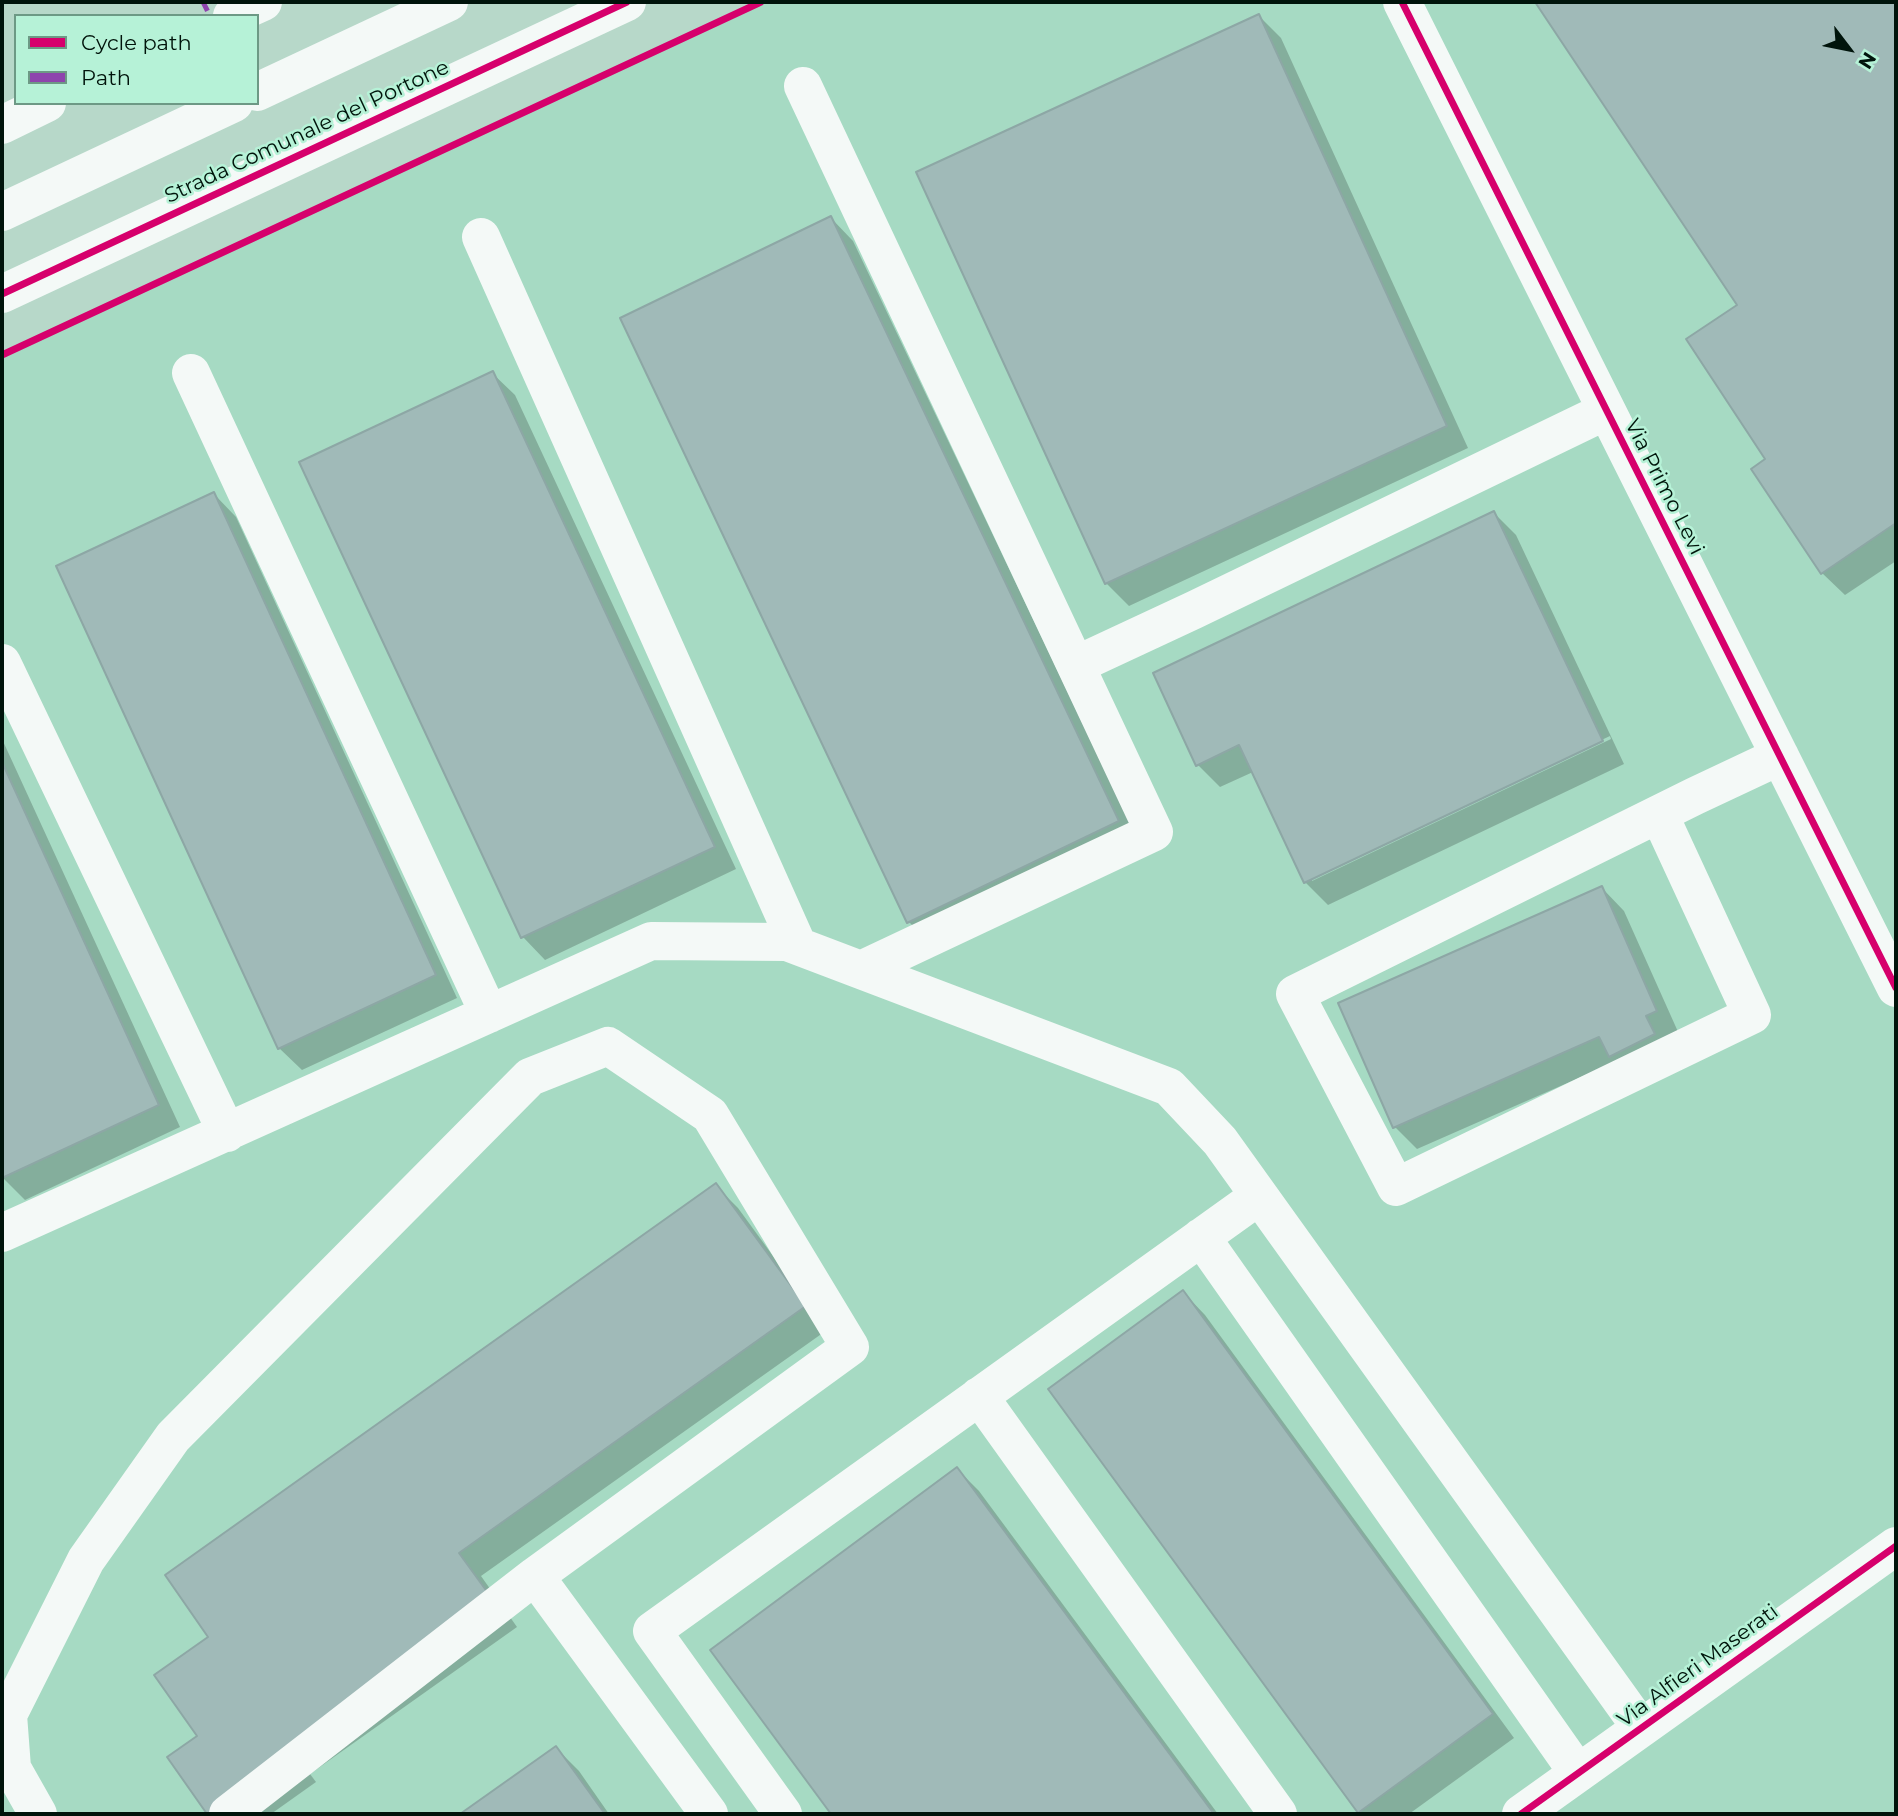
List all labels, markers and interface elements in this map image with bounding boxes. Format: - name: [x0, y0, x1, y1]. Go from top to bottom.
- legend: [14, 14, 259, 105]
- north arrow: [1814, 14, 1884, 84]
- text: Cycle path: [81, 30, 192, 55]
- text: N: [1853, 48, 1881, 73]
- street label: Strada Comunale del Portone: [161, 55, 453, 209]
- text: Path: [81, 65, 131, 90]
- street label: Via Primo Levi: [1619, 415, 1709, 559]
- street label: Via Alfieri Maserati: [1613, 1599, 1783, 1733]

